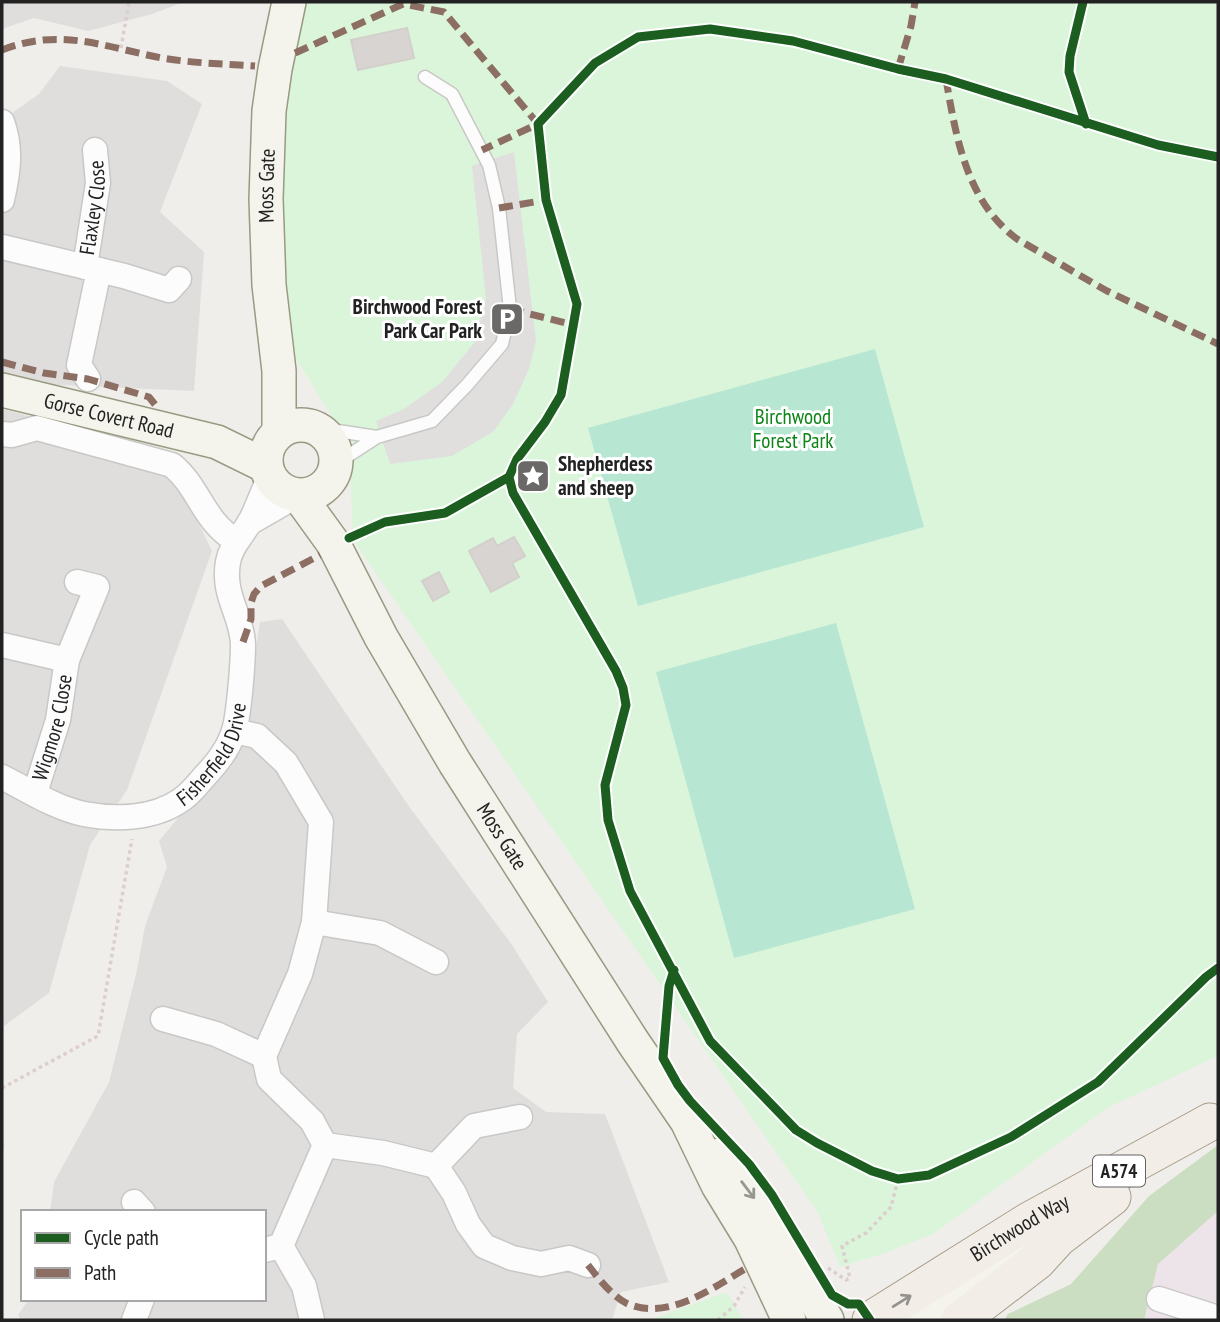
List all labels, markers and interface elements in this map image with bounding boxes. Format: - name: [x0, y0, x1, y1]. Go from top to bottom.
- street label: Moss Gate: [252, 148, 281, 223]
- street label: Flaxley Close: [73, 159, 111, 257]
- place label: Birchwood Forest Park Car Park: [353, 293, 482, 344]
- parking icon: Birchwood Forest Park Car Park: [488, 300, 526, 338]
- street label: Gorse Covert Road: [41, 387, 177, 444]
- park label: Birchwood Forest Park: [753, 403, 833, 454]
- place label: Shepherdess and sheep: [558, 450, 653, 501]
- place icon: Shepherdess and sheep: [514, 457, 552, 495]
- street label: Wigmore Close: [26, 673, 78, 784]
- street label: Fisherfield Drive: [171, 701, 252, 812]
- street label: Moss Gate: [471, 798, 534, 875]
- road number: A574: [1093, 1156, 1145, 1186]
- one-way arrow: [740, 1181, 755, 1200]
- street label: Birchwood Way: [965, 1188, 1074, 1267]
- legend: [21, 1210, 266, 1301]
- text: Cycle path: [84, 1224, 159, 1251]
- text: Path: [84, 1259, 116, 1286]
- one-way arrow: [891, 1293, 911, 1307]

